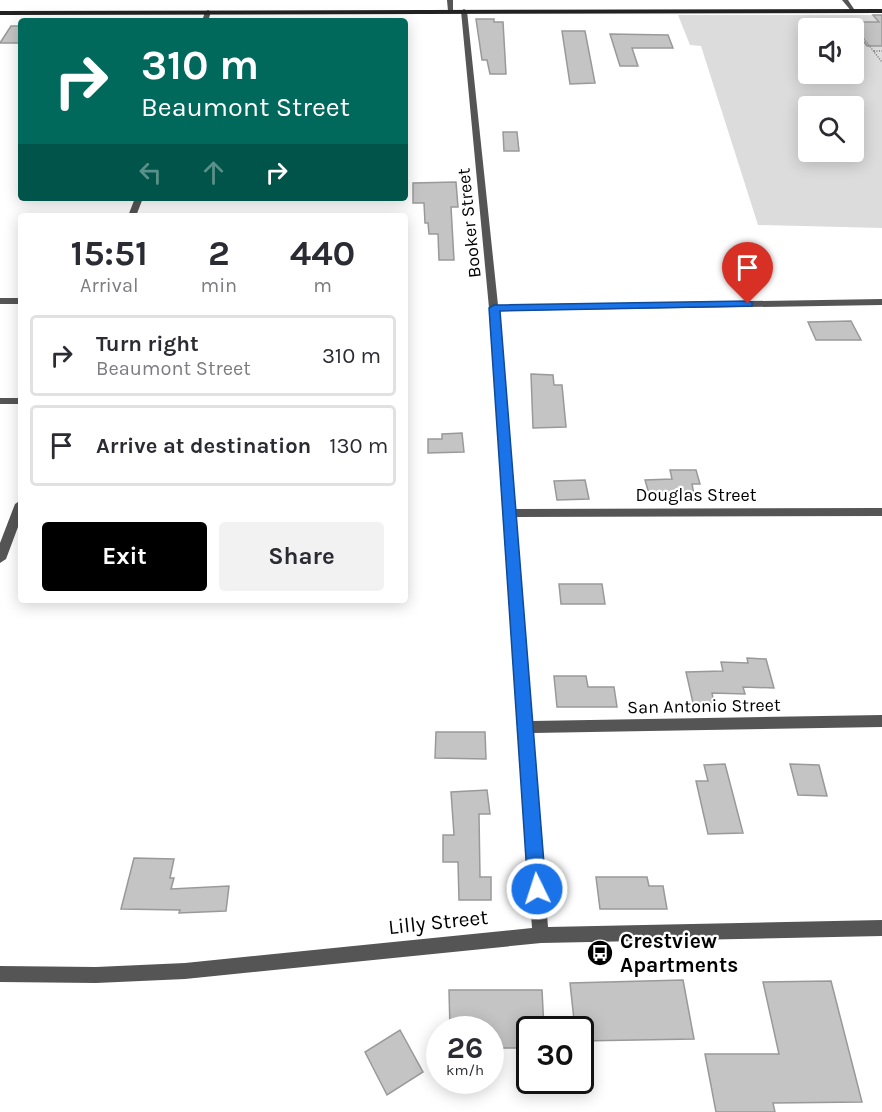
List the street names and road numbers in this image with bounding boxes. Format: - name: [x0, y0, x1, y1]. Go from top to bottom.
- street label: Booker Street: [452, 167, 486, 279]
- street label: Douglas Street: [636, 484, 757, 506]
- street label: San Antonio Street: [627, 694, 781, 718]
- street label: Lilly Street: [387, 905, 489, 939]

